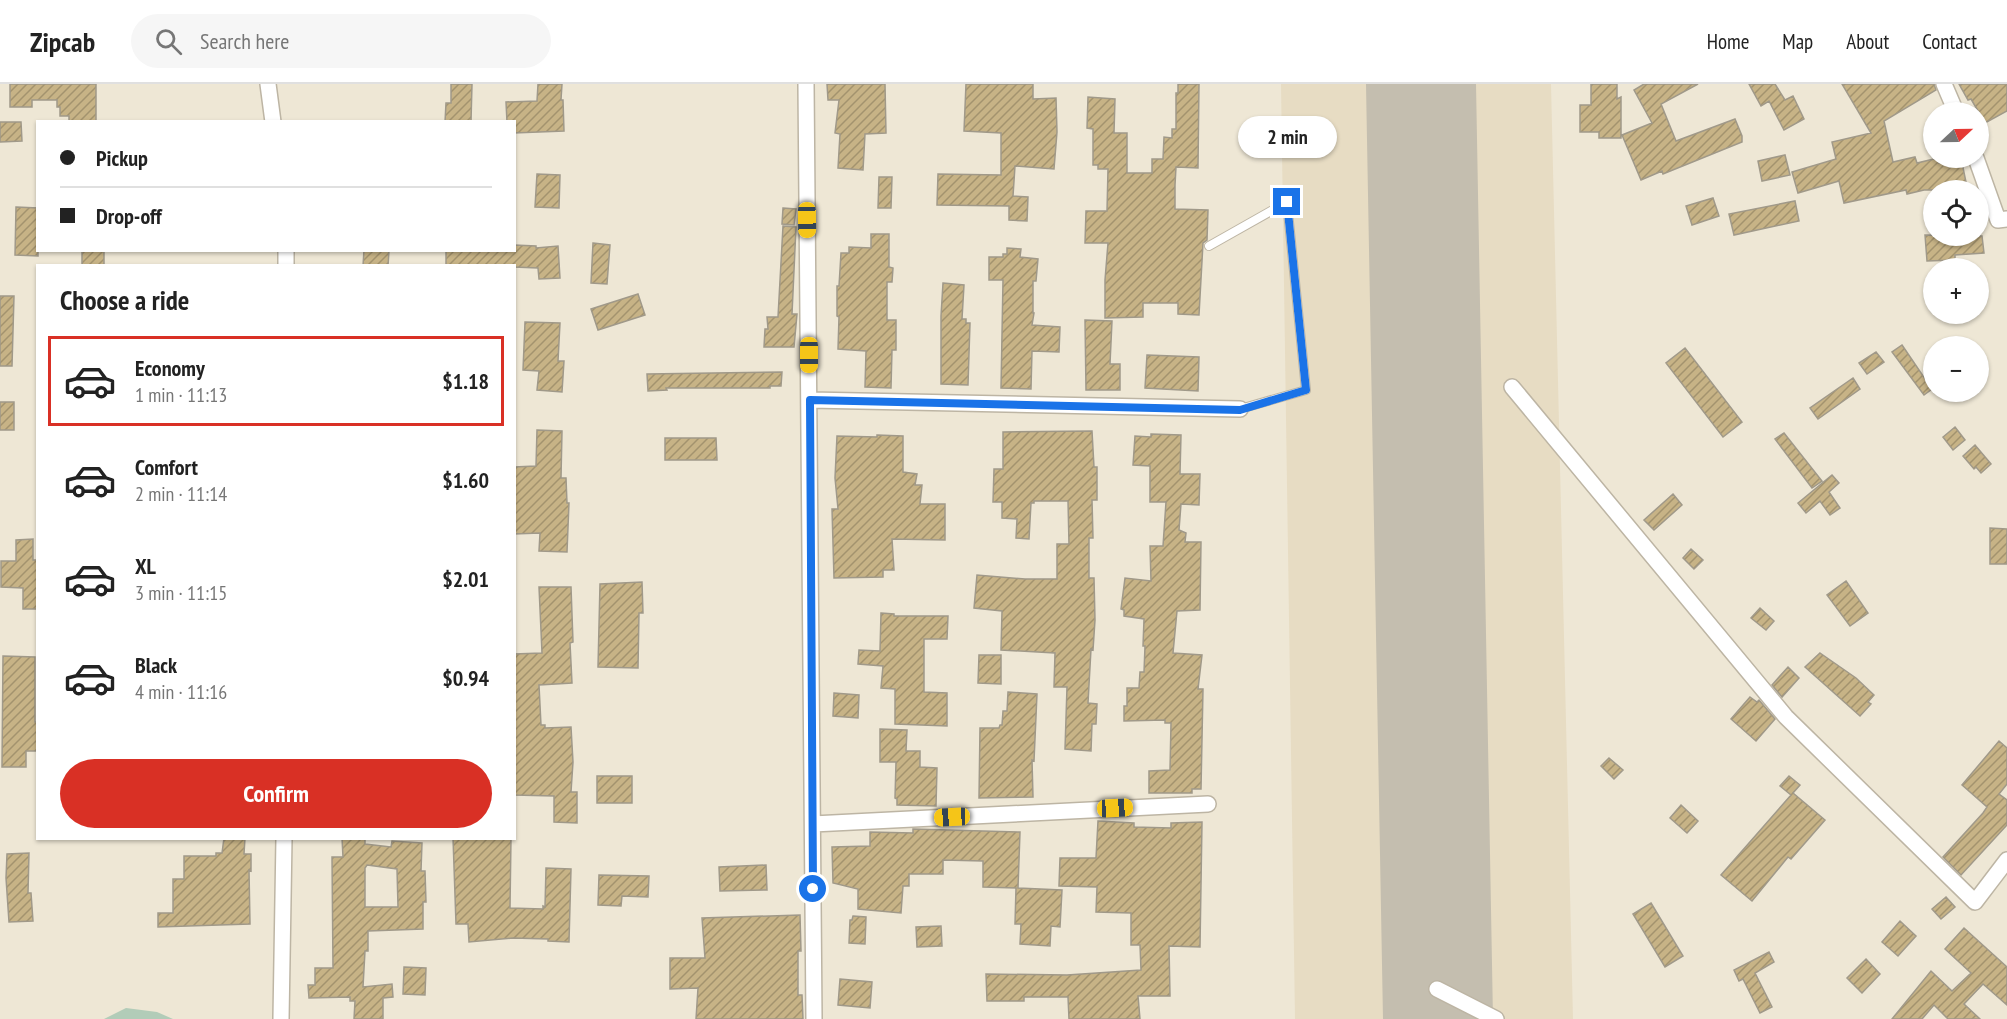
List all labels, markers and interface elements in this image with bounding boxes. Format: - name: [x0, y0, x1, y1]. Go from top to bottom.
- search box: [131, 14, 551, 68]
- text: Zipcab: [30, 23, 95, 60]
- icon: search: [152, 25, 185, 58]
- text: Search here: [200, 27, 289, 55]
- text: Home: [1707, 28, 1749, 55]
- text: Map: [1782, 28, 1813, 55]
- text: About: [1846, 28, 1889, 55]
- text: Contact: [1922, 28, 1977, 55]
- north arrow: [1923, 102, 1989, 168]
- map controls: [1923, 102, 1989, 402]
- callout: 2 min: [1238, 115, 1336, 157]
- text: 2 min: [1267, 124, 1308, 150]
- text: Pickup: [96, 144, 148, 172]
- button: locate: [1923, 180, 1989, 246]
- route end: [1273, 188, 1300, 215]
- text: Drop-off: [96, 202, 162, 230]
- car: [798, 202, 816, 238]
- button: +: [1923, 258, 1989, 324]
- text: Choose a ride: [60, 283, 189, 317]
- button: −: [1923, 336, 1989, 402]
- car: [800, 337, 818, 373]
- icon: car: [63, 354, 117, 408]
- text: Economy: [135, 354, 205, 382]
- text: $1.18: [442, 367, 489, 395]
- text: 1 min · 11:13: [135, 382, 227, 408]
- icon: car: [63, 453, 117, 507]
- text: Comfort: [135, 453, 198, 481]
- text: $1.60: [442, 466, 489, 494]
- text: 2 min · 11:14: [135, 481, 227, 507]
- icon: car: [63, 552, 117, 606]
- text: XL: [135, 552, 156, 580]
- text: $2.01: [442, 565, 489, 593]
- text: 3 min · 11:15: [135, 580, 227, 606]
- icon: car: [63, 651, 117, 705]
- text: Black: [135, 651, 177, 679]
- text: $0.94: [442, 664, 489, 692]
- text: 4 min · 11:16: [135, 679, 227, 705]
- button: Confirm: [60, 759, 492, 828]
- car: [1097, 798, 1133, 818]
- car: [934, 807, 970, 827]
- route start: [799, 875, 826, 902]

